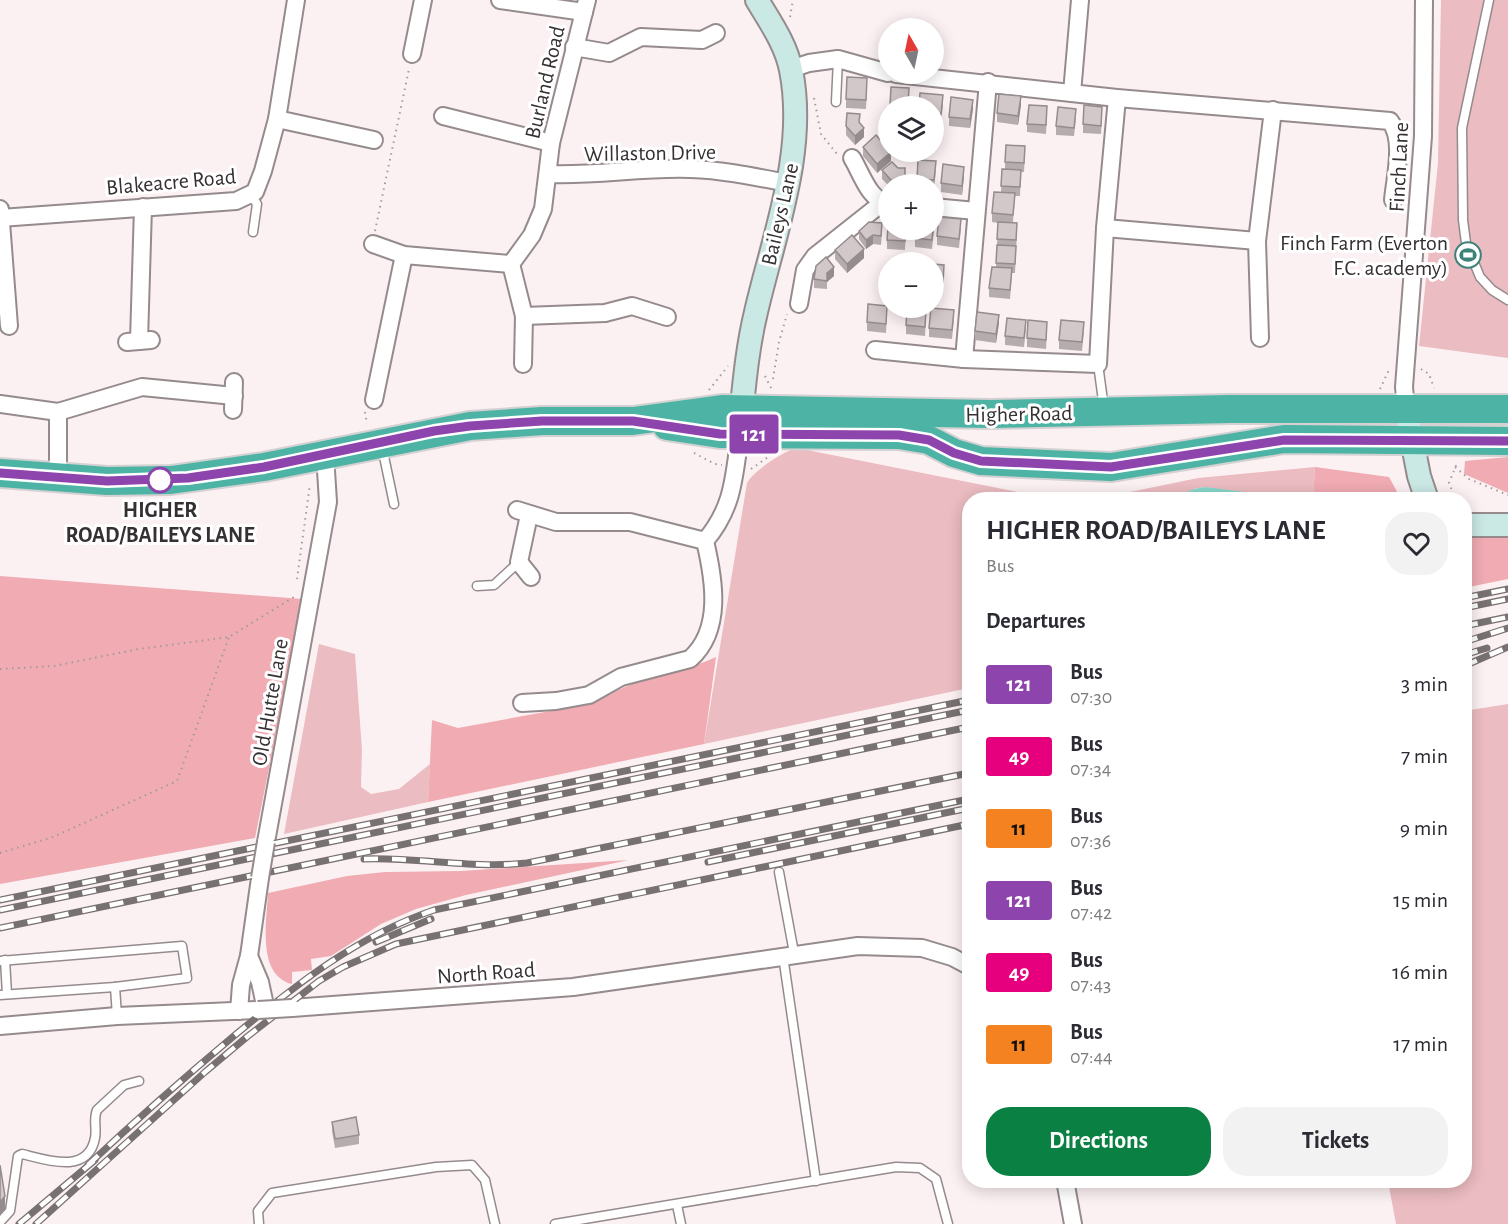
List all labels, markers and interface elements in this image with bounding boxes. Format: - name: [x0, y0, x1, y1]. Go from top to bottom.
- north arrow: [878, 18, 944, 84]
- map controls: [878, 18, 944, 318]
- street label: Burland Road: [521, 23, 569, 141]
- button: layers: [878, 96, 944, 162]
- street label: Finch Lane: [1386, 121, 1412, 213]
- street label: Willaston Drive: [584, 141, 716, 165]
- street label: Baileys Lane: [757, 161, 802, 268]
- street label: Blakeacre Road: [105, 165, 237, 199]
- button: +: [878, 174, 944, 240]
- place label: Finch Farm (Everton F.C. academy): [1280, 232, 1448, 279]
- sports icon: Finch Farm (Everton F.C. academy): [1453, 240, 1483, 270]
- button: −: [878, 252, 944, 318]
- street label: Higher Road: [965, 402, 1073, 426]
- line badge: 121: [720, 414, 789, 454]
- text: 121: [741, 424, 767, 445]
- marker: HIGHER ROAD/BAILEYS LANE: [147, 467, 173, 493]
- place label: HIGHER ROAD/BAILEYS LANE: [65, 499, 255, 546]
- button: heart: [1385, 512, 1448, 575]
- text: HIGHER ROAD/BAILEYS LANE: [986, 517, 1326, 545]
- text: Bus: [986, 556, 1014, 576]
- text: Departures: [986, 610, 1086, 632]
- street label: Old Hutte Lane: [248, 637, 292, 767]
- text: Bus: [1070, 661, 1103, 683]
- text: 3 min: [1401, 673, 1448, 695]
- text: 121: [1006, 674, 1032, 695]
- text: 07:30: [1070, 687, 1112, 707]
- text: Bus: [1070, 733, 1103, 755]
- text: 7 min: [1401, 745, 1448, 767]
- text: 49: [1009, 746, 1029, 767]
- text: 07:34: [1070, 759, 1111, 779]
- text: Bus: [1070, 805, 1103, 827]
- text: 9 min: [1400, 817, 1448, 839]
- text: 11: [1011, 818, 1027, 839]
- text: 07:36: [1070, 831, 1111, 851]
- text: Bus: [1070, 877, 1103, 899]
- text: 15 min: [1393, 889, 1448, 911]
- text: 121: [1006, 890, 1032, 911]
- text: 07:42: [1070, 903, 1112, 923]
- text: Bus: [1070, 949, 1103, 971]
- street label: North Road: [436, 959, 536, 987]
- text: 16 min: [1392, 961, 1448, 983]
- text: 49: [1009, 962, 1029, 983]
- text: 07:43: [1070, 975, 1111, 995]
- text: Bus: [1070, 1021, 1103, 1043]
- text: 17 min: [1393, 1033, 1448, 1055]
- text: 11: [1011, 1034, 1027, 1055]
- text: 07:44: [1070, 1047, 1113, 1067]
- button: Directions: [986, 1107, 1211, 1176]
- button: Tickets: [1223, 1107, 1448, 1176]

